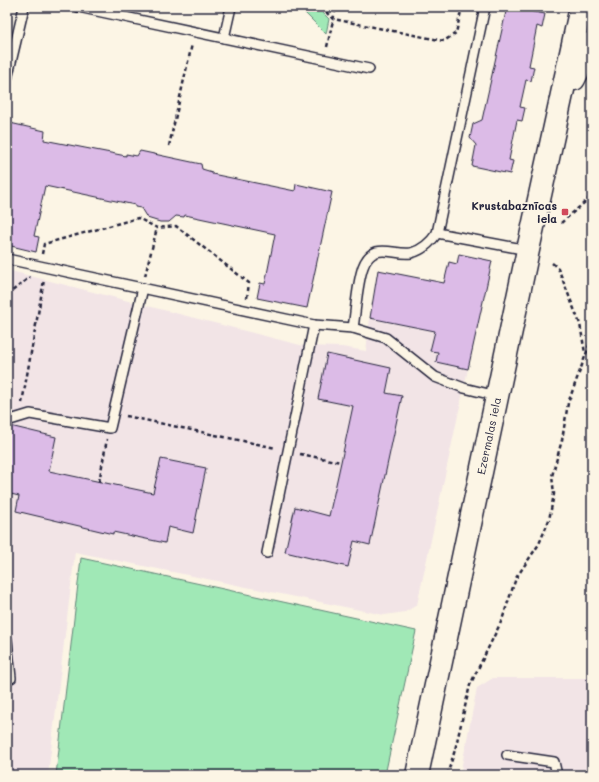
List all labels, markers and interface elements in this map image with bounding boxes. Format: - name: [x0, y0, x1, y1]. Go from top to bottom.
- place label: Krustabaznīcas iela: [472, 198, 557, 226]
- marker: Krustabaznīcas iela: [560, 207, 570, 217]
- street label: Ezermalas iela: [473, 396, 504, 476]

